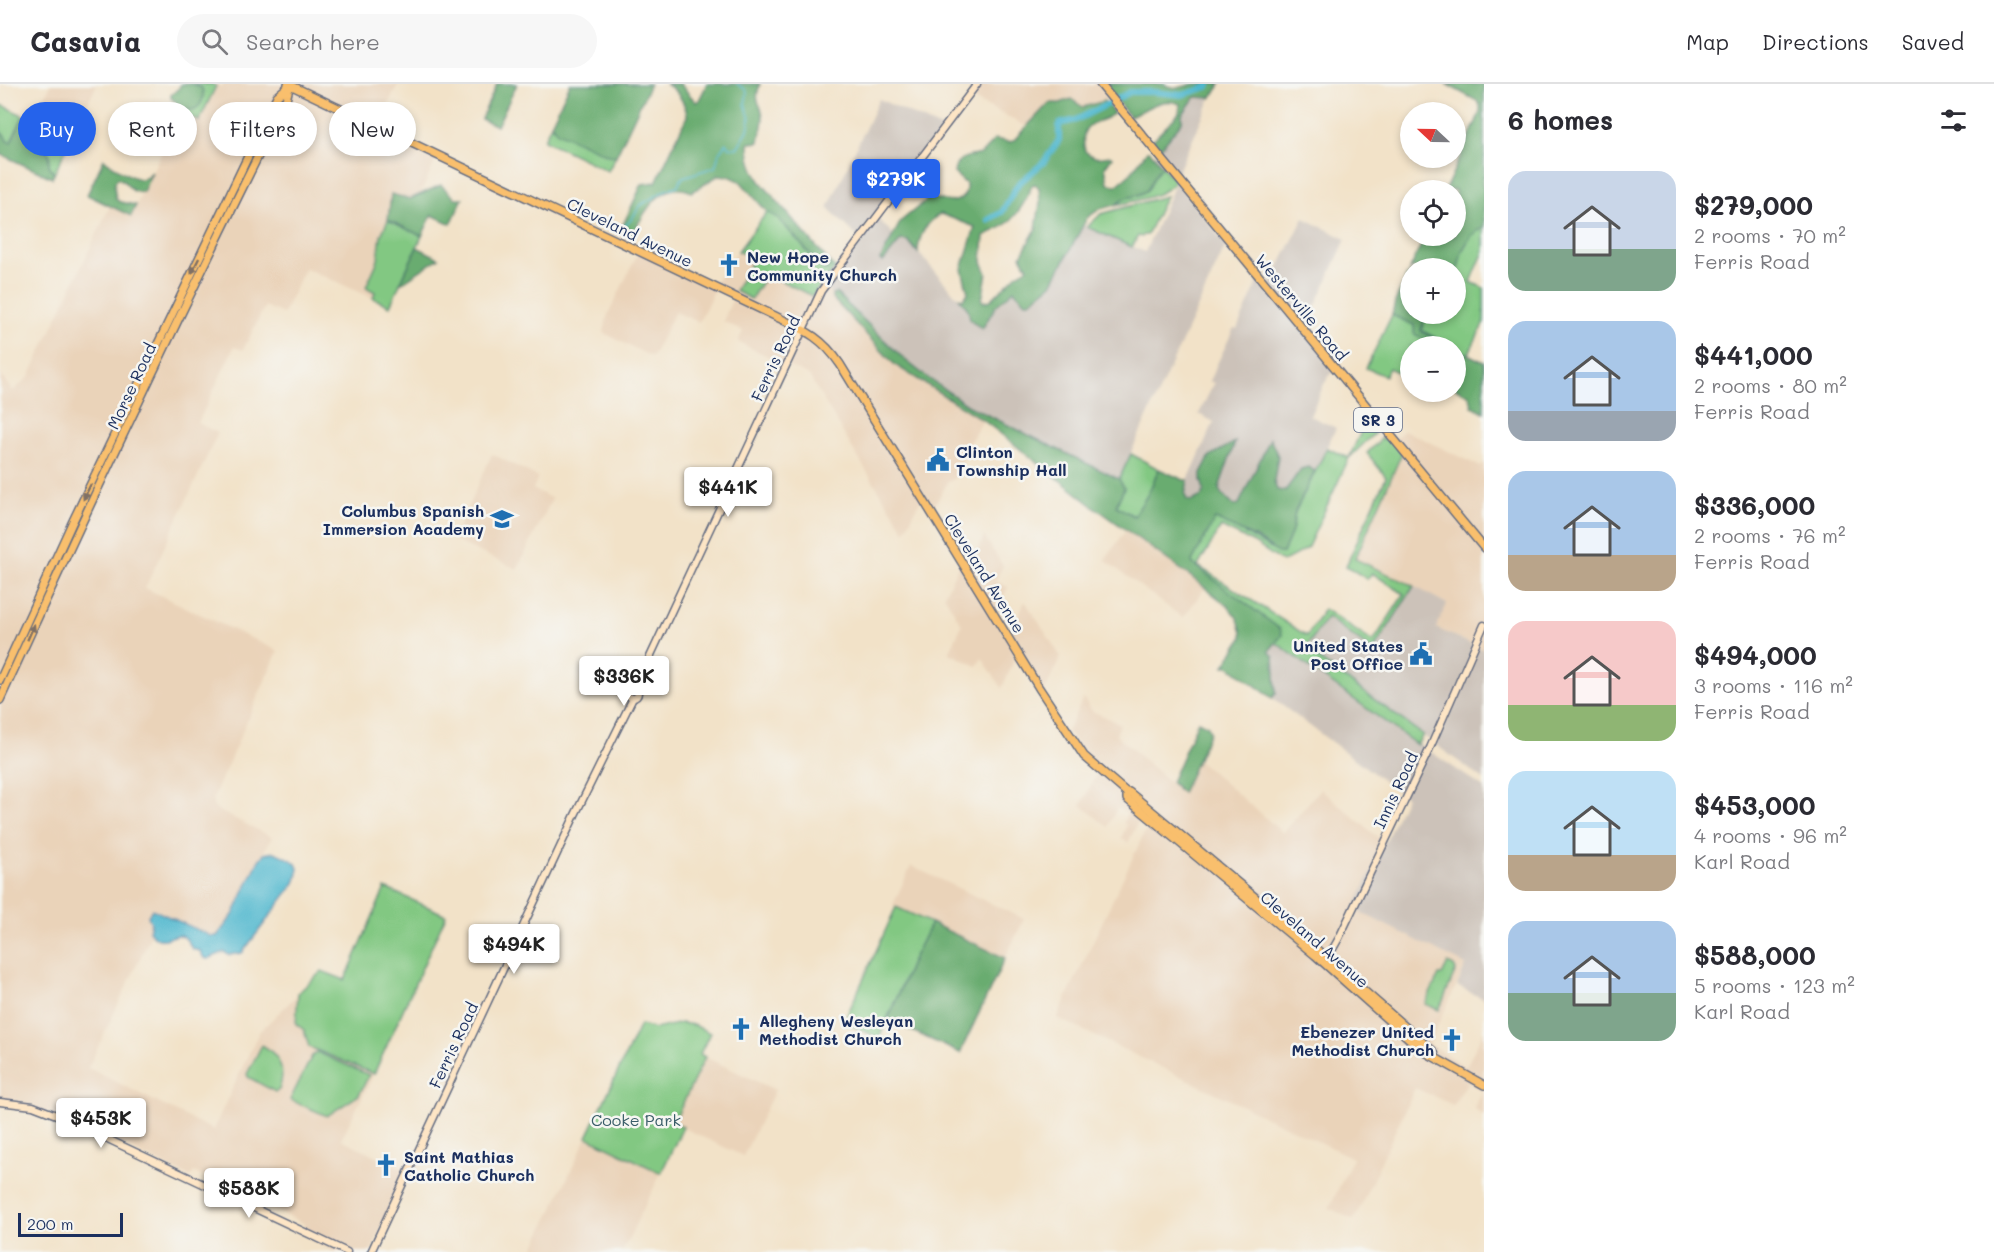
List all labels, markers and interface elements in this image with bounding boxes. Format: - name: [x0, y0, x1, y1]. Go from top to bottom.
- search box: [177, 14, 597, 68]
- text: Casavia: [30, 23, 141, 59]
- icon: search: [198, 25, 231, 58]
- text: Search here: [246, 27, 380, 56]
- text: Map: [1686, 28, 1729, 55]
- text: Directions: [1762, 28, 1869, 55]
- text: Saved: [1902, 28, 1964, 55]
- chip: Buy: [18, 102, 96, 156]
- chip: Rent: [108, 102, 197, 156]
- chip: Filters: [209, 102, 317, 156]
- chip: New: [329, 102, 416, 156]
- north arrow: [1400, 102, 1466, 168]
- map controls: [1400, 102, 1466, 402]
- text: 6 homes: [1508, 103, 1613, 137]
- icon: filters: [1937, 104, 1970, 137]
- pin: $279K: [854, 159, 938, 210]
- text: $279K: [866, 165, 926, 191]
- button: locate: [1400, 180, 1466, 246]
- text: $279,000: [1694, 188, 1813, 222]
- street label: Cleveland Avenue: [564, 192, 696, 272]
- icon: home: [1556, 195, 1628, 267]
- text: 2 rooms · 70 m²: [1694, 222, 1846, 248]
- place label: New Hope Community Church: [747, 246, 897, 285]
- text: Ferris Road: [1694, 248, 1810, 274]
- street label: Westerville Road: [1251, 249, 1353, 365]
- church icon: New Hope Community Church: [716, 252, 742, 278]
- one-way arrow: [190, 257, 199, 274]
- button: +: [1400, 258, 1466, 324]
- street label: Ferris Road: [746, 312, 804, 404]
- button: −: [1400, 336, 1466, 402]
- text: $441,000: [1694, 338, 1813, 372]
- street label: Morse Road: [102, 339, 160, 433]
- icon: home: [1556, 345, 1628, 417]
- text: 2 rooms · 80 m²: [1694, 372, 1847, 398]
- text: Ferris Road: [1694, 398, 1810, 424]
- road number: SR 3: [1354, 408, 1402, 432]
- place label: Clinton Township Hall: [956, 441, 1067, 480]
- public building icon: Clinton Township Hall: [925, 447, 951, 473]
- pin: $441K: [686, 467, 770, 518]
- text: $441K: [698, 473, 758, 499]
- one-way arrow: [82, 483, 92, 500]
- text: $336,000: [1694, 488, 1815, 522]
- icon: home: [1556, 495, 1628, 567]
- place label: Columbus Spanish Immersion Academy: [323, 500, 484, 539]
- school or university icon: Columbus Spanish Immersion Academy: [489, 506, 515, 532]
- street label: Cleveland Avenue: [940, 509, 1030, 637]
- text: 2 rooms · 76 m²: [1694, 522, 1846, 548]
- text: Ferris Road: [1694, 548, 1810, 574]
- one-way arrow: [26, 623, 35, 640]
- place label: United States Post Office: [1293, 635, 1403, 674]
- text: $494,000: [1694, 638, 1817, 672]
- public building icon: United States Post Office: [1408, 641, 1434, 667]
- icon: home: [1556, 645, 1628, 717]
- pin: $336K: [582, 656, 666, 707]
- text: $336K: [593, 662, 655, 688]
- text: 3 rooms · 116 m²: [1694, 672, 1853, 698]
- text: Ferris Road: [1694, 698, 1810, 724]
- street label: Innis Road: [1368, 748, 1422, 832]
- text: $453,000: [1694, 788, 1815, 822]
- icon: home: [1556, 795, 1628, 867]
- text: 4 rooms · 96 m²: [1694, 822, 1847, 848]
- text: Karl Road: [1694, 848, 1790, 874]
- street label: Cleveland Avenue: [1256, 886, 1374, 992]
- pin: $494K: [472, 924, 556, 975]
- text: $494K: [483, 930, 545, 956]
- text: $588,000: [1694, 938, 1816, 972]
- icon: home: [1556, 945, 1628, 1017]
- text: 5 rooms · 123 m²: [1694, 972, 1855, 998]
- text: Karl Road: [1694, 998, 1790, 1024]
- street label: Ferris Road: [424, 999, 482, 1091]
- place label: Allegheny Wesleyan Methodist Church: [759, 1010, 913, 1049]
- church icon: Allegheny Wesleyan Methodist Church: [728, 1016, 754, 1042]
- place label: Ebenezer United Methodist Church: [1291, 1021, 1434, 1060]
- church icon: Ebenezer United Methodist Church: [1439, 1027, 1465, 1053]
- pin: $453K: [59, 1098, 143, 1149]
- text: $453K: [70, 1104, 132, 1130]
- park label: Cooke Park: [591, 1109, 681, 1130]
- place label: Saint Mathias Catholic Church: [404, 1146, 534, 1185]
- church icon: Saint Mathias Catholic Church: [373, 1152, 399, 1178]
- pin: $588K: [207, 1168, 291, 1219]
- text: $588K: [218, 1174, 280, 1200]
- scale bar: [18, 1210, 123, 1238]
- text: 200 m: [27, 1213, 74, 1234]

